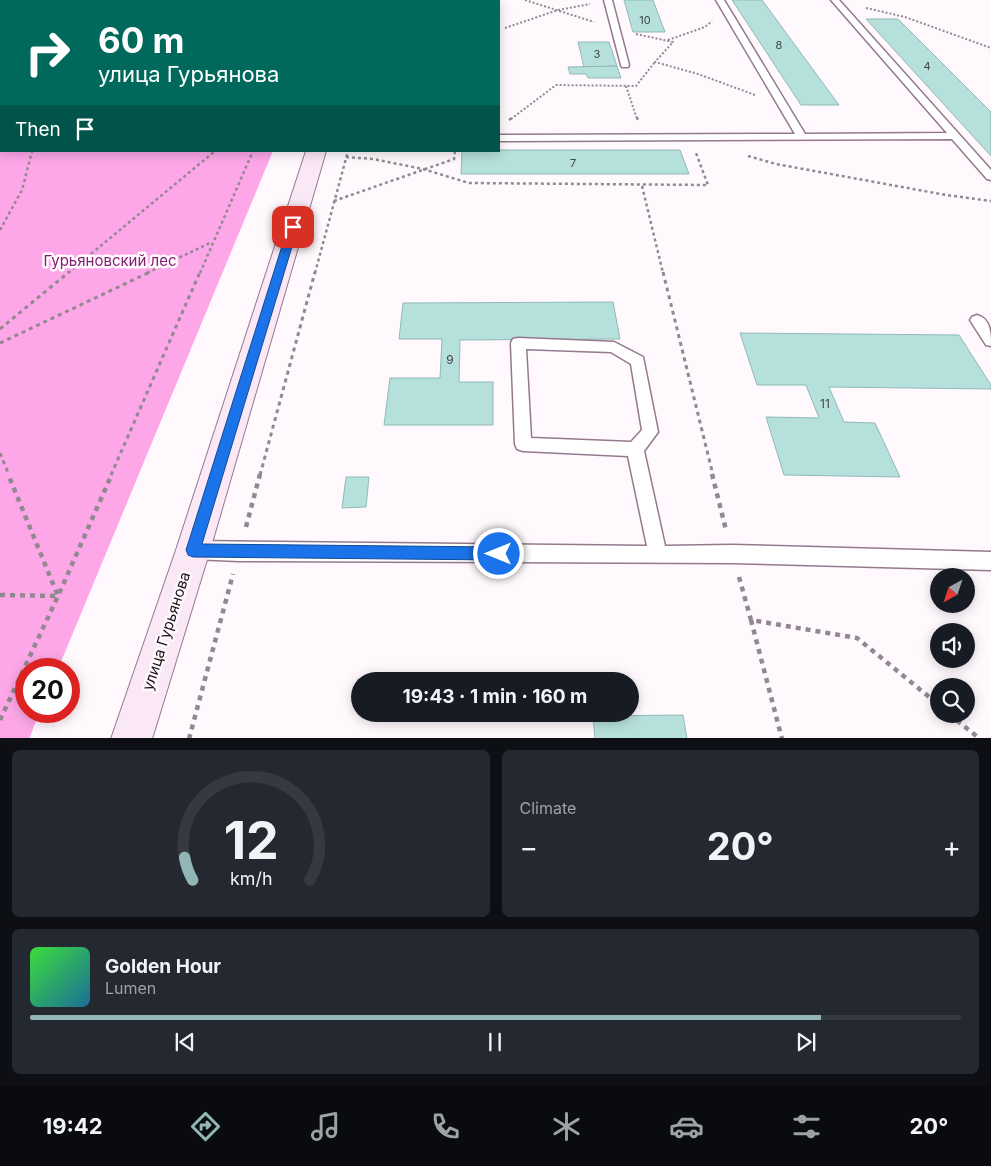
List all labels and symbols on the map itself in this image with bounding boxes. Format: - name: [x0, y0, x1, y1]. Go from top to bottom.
- house number: 10: [639, 13, 651, 27]
- house number: 8: [776, 38, 783, 52]
- house number: 3: [594, 47, 601, 61]
- house number: 4: [923, 59, 931, 73]
- house number: 7: [570, 156, 576, 170]
- pin: [272, 206, 314, 248]
- park label: Гурьяновский лес: [44, 251, 177, 270]
- house number: 9: [446, 352, 454, 367]
- house number: 11: [820, 396, 830, 411]
- position arrow: [472, 527, 524, 579]
- north arrow: [930, 568, 975, 612]
- street label: улица Гурьянова: [138, 569, 194, 693]
- speed limit sign: 20: [15, 658, 80, 723]

